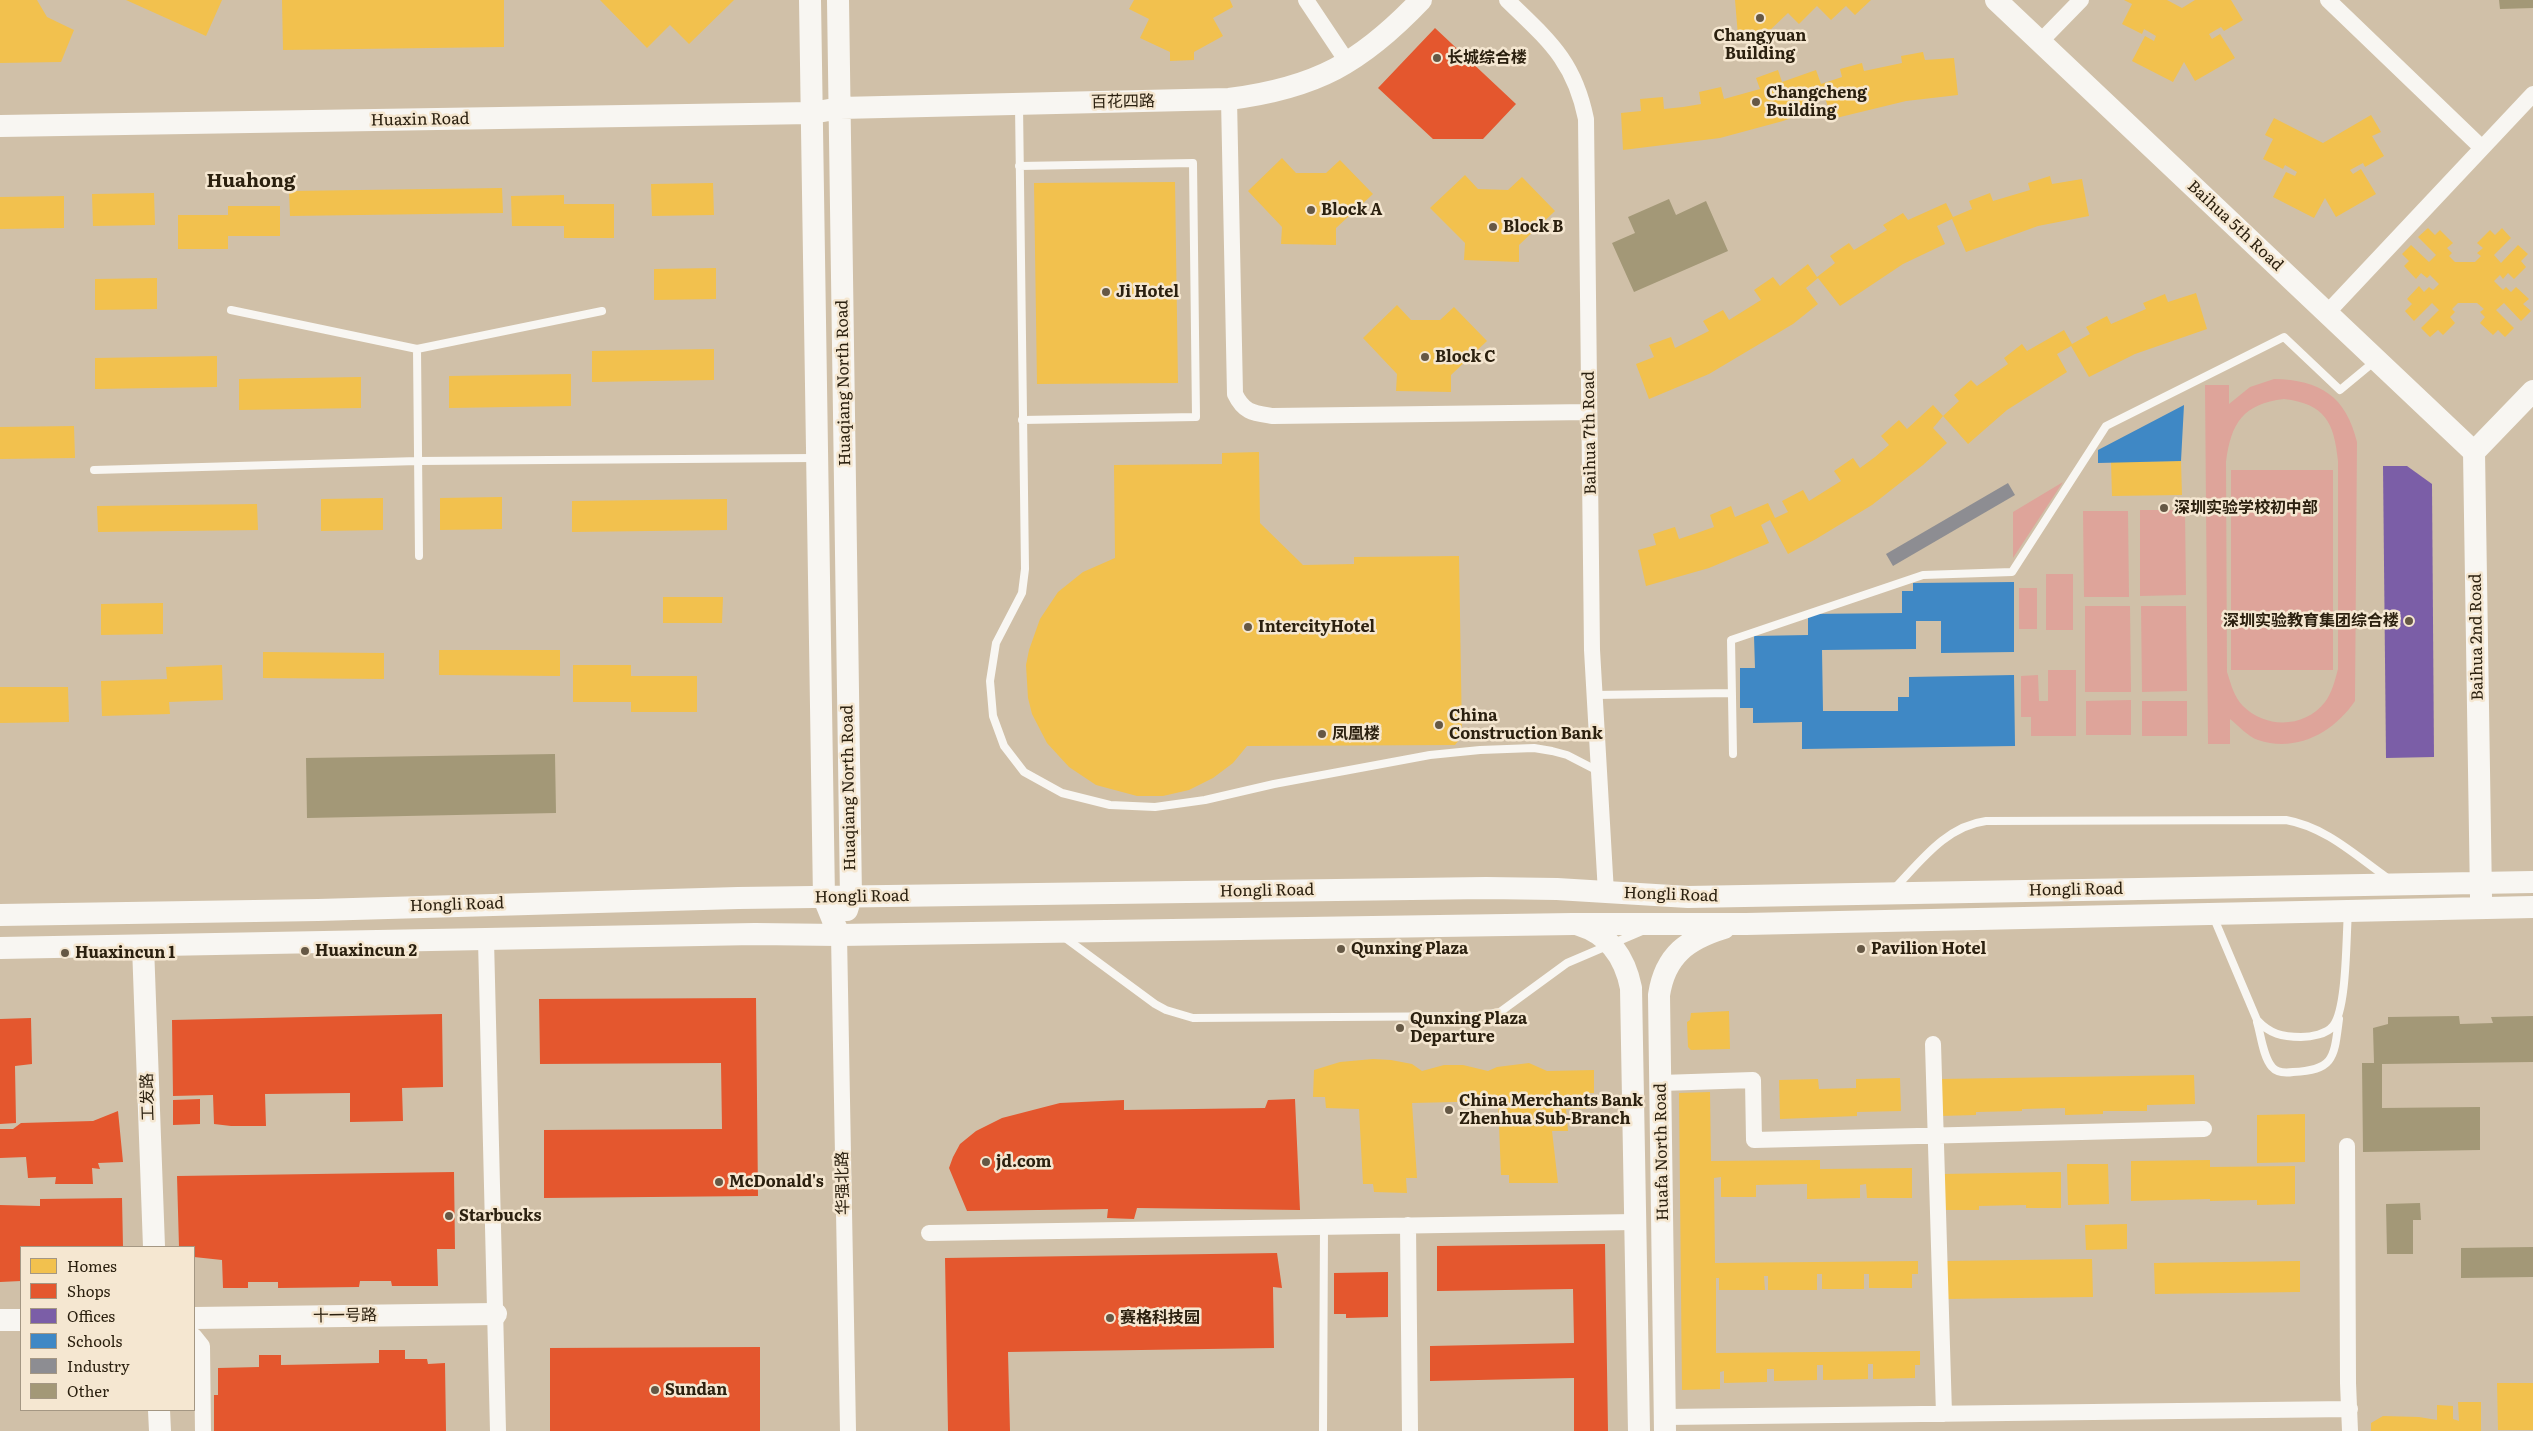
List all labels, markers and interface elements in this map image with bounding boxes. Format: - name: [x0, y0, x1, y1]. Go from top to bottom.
- marker: Changyuan Building: [1754, 12, 1766, 24]
- place label: Changyuan Building: [1714, 26, 1806, 64]
- place label: 长城综合楼: [1447, 48, 1527, 68]
- marker: 长城综合楼: [1431, 52, 1443, 64]
- place label: Changcheng Building: [1766, 83, 1867, 121]
- street label: 百花四路: [1091, 92, 1155, 112]
- marker: Changcheng Building: [1750, 96, 1762, 108]
- street label: Huaxin Road: [370, 110, 470, 130]
- district label: Huahong: [207, 170, 295, 192]
- street label: Baihua 5th Road: [2183, 177, 2287, 275]
- place label: Block A: [1321, 200, 1382, 220]
- marker: Block A: [1305, 204, 1317, 216]
- place label: Block B: [1503, 217, 1563, 237]
- marker: Block B: [1487, 221, 1499, 233]
- place label: Ji Hotel: [1116, 282, 1179, 302]
- marker: Ji Hotel: [1100, 286, 1112, 298]
- street label: Huaqiang North Road: [833, 300, 855, 466]
- place label: Block C: [1435, 347, 1496, 367]
- marker: Block C: [1419, 351, 1431, 363]
- street label: Baihua 7th Road: [1579, 371, 1601, 495]
- place label: 深圳实验学校初中部: [2174, 498, 2318, 518]
- marker: 深圳实验学校初中部: [2158, 502, 2170, 514]
- street label: Baihua 2nd Road: [2466, 573, 2488, 701]
- place label: 深圳实验教育集团综合楼: [2223, 611, 2399, 631]
- marker: 深圳实验教育集团综合楼: [2403, 615, 2415, 627]
- place label: IntercityHotel: [1258, 617, 1375, 637]
- marker: IntercityHotel: [1242, 621, 1254, 633]
- street label: Huaqiang North Road: [838, 705, 860, 871]
- place label: China Construction Bank: [1449, 706, 1603, 744]
- marker: China Construction Bank: [1433, 719, 1445, 731]
- place label: 凤凰楼: [1332, 724, 1380, 744]
- marker: 凤凰楼: [1316, 728, 1328, 740]
- street label: Hongli Road: [2029, 880, 2123, 900]
- street label: Hongli Road: [1220, 881, 1314, 901]
- street label: Hongli Road: [1623, 884, 1719, 906]
- street label: Hongli Road: [815, 887, 909, 907]
- street label: Hongli Road: [409, 894, 505, 916]
- place label: Qunxing Plaza: [1351, 939, 1468, 959]
- place label: Pavilion Hotel: [1871, 939, 1986, 959]
- place label: Huaxincun 2: [315, 941, 417, 961]
- place label: Huaxincun 1: [75, 943, 175, 963]
- marker: Qunxing Plaza: [1335, 943, 1347, 955]
- marker: Pavilion Hotel: [1855, 943, 1867, 955]
- marker: Huaxincun 2: [299, 945, 311, 957]
- marker: Huaxincun 1: [59, 947, 71, 959]
- place label: Qunxing Plaza Departure: [1410, 1009, 1527, 1047]
- marker: Qunxing Plaza Departure: [1394, 1022, 1406, 1034]
- street label: 工发路: [138, 1073, 158, 1121]
- street label: Huafa North Road: [1651, 1083, 1673, 1221]
- place label: China Merchants Bank Zhenhua Sub-Branch: [1459, 1091, 1643, 1129]
- marker: China Merchants Bank Zhenhua Sub-Branch: [1443, 1104, 1455, 1116]
- street label: 华强北路: [833, 1151, 853, 1215]
- place label: jd.com: [996, 1152, 1052, 1172]
- marker: jd.com: [980, 1156, 992, 1168]
- place label: McDonald's: [729, 1172, 824, 1192]
- marker: McDonald's: [713, 1176, 725, 1188]
- place label: Starbucks: [459, 1206, 541, 1226]
- marker: Starbucks: [443, 1210, 455, 1222]
- legend: [20, 1246, 195, 1411]
- text: Homes: [67, 1254, 117, 1277]
- text: Shops: [67, 1279, 110, 1302]
- text: Offices: [67, 1304, 115, 1327]
- street label: 十一号路: [313, 1306, 377, 1326]
- place label: 赛格科技园: [1120, 1308, 1200, 1328]
- marker: 赛格科技园: [1104, 1312, 1116, 1324]
- text: Schools: [67, 1329, 122, 1352]
- text: Industry: [67, 1354, 130, 1377]
- text: Other: [67, 1379, 109, 1402]
- place label: Sundan: [665, 1380, 727, 1400]
- marker: Sundan: [649, 1384, 661, 1396]

